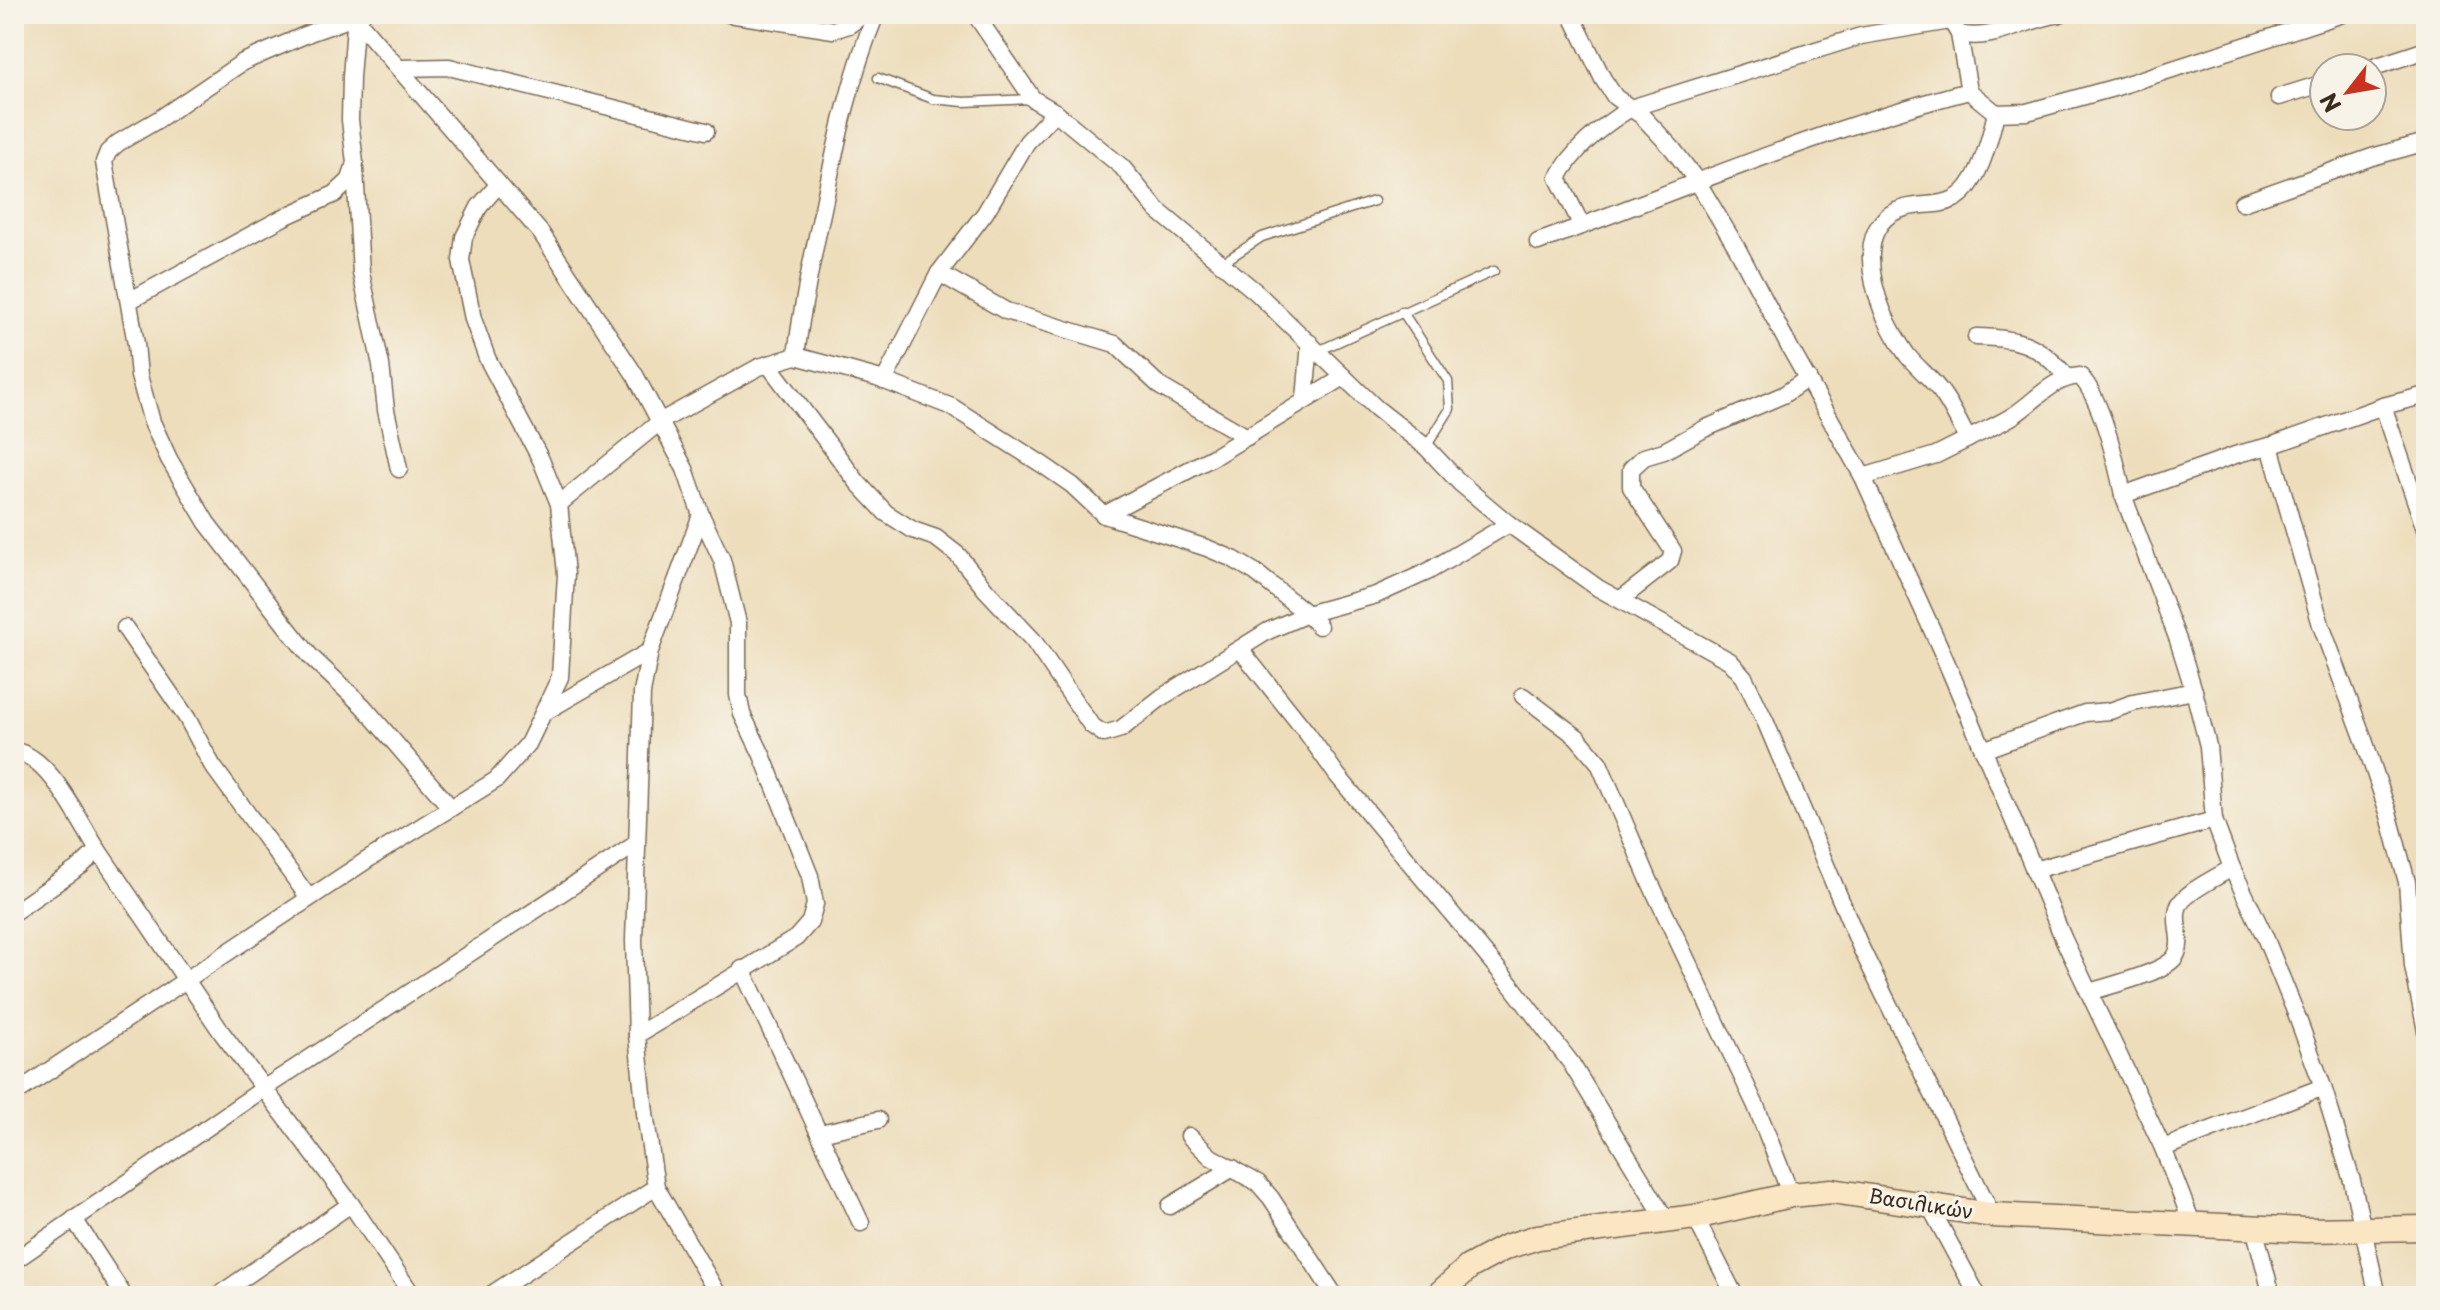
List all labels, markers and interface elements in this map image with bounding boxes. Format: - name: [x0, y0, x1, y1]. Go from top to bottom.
- north arrow: [2308, 52, 2388, 132]
- text: N: [2311, 87, 2348, 119]
- street label: Βασιλικών: [1867, 1180, 1976, 1226]

